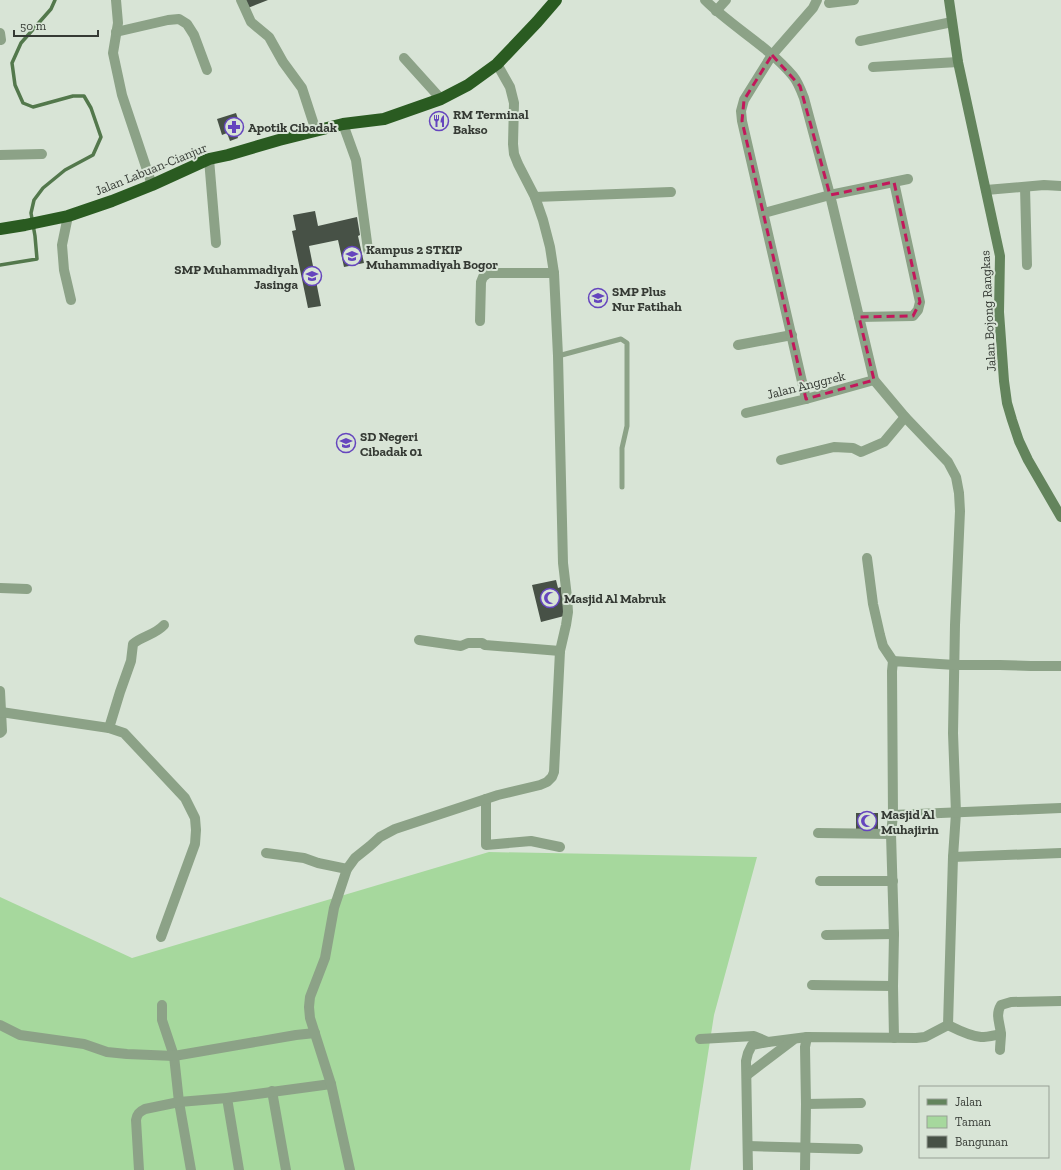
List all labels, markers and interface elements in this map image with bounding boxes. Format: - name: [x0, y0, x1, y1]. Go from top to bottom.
- scale bar: [14, 12, 98, 38]
- text: 50 m: [20, 19, 47, 33]
- place label: RM Terminal Bakso: [453, 107, 529, 137]
- restaurant icon: RM Terminal Bakso: [428, 110, 450, 132]
- pharmacy icon: Apotik Cibadak: [223, 116, 245, 138]
- place label: Apotik Cibadak: [248, 120, 337, 135]
- street label: Jalan Labuan-Cianjur: [93, 140, 210, 199]
- place label: Kampus 2 STKIP Muhammadiyah Bogor: [366, 242, 498, 272]
- school or university icon: Kampus 2 STKIP Muhammadiyah Bogor: [341, 245, 363, 267]
- street label: Jalan Bojong Rangkas: [977, 250, 1000, 372]
- place label: SMP Muhammadiyah Jasinga: [174, 262, 298, 292]
- school or university icon: SMP Muhammadiyah Jasinga: [301, 265, 323, 287]
- place label: SMP Plus Nur Fatihah: [612, 284, 682, 314]
- school or university icon: SMP Plus Nur Fatihah: [587, 287, 609, 309]
- street label: Jalan Anggrek: [765, 368, 847, 402]
- place label: SD Negeri Cibadak 01: [360, 429, 423, 459]
- school or university icon: SD Negeri Cibadak 01: [335, 432, 357, 454]
- mosque icon: Masjid Al Mabruk: [539, 587, 561, 609]
- place label: Masjid Al Mabruk: [564, 591, 666, 607]
- place label: Masjid Al Muhajirin: [881, 807, 939, 838]
- mosque icon: Masjid Al Muhajirin: [856, 810, 878, 832]
- legend: [919, 1086, 1049, 1158]
- text: Jalan: [955, 1095, 982, 1109]
- text: Taman: [955, 1115, 991, 1129]
- text: Bangunan: [955, 1135, 1008, 1149]

